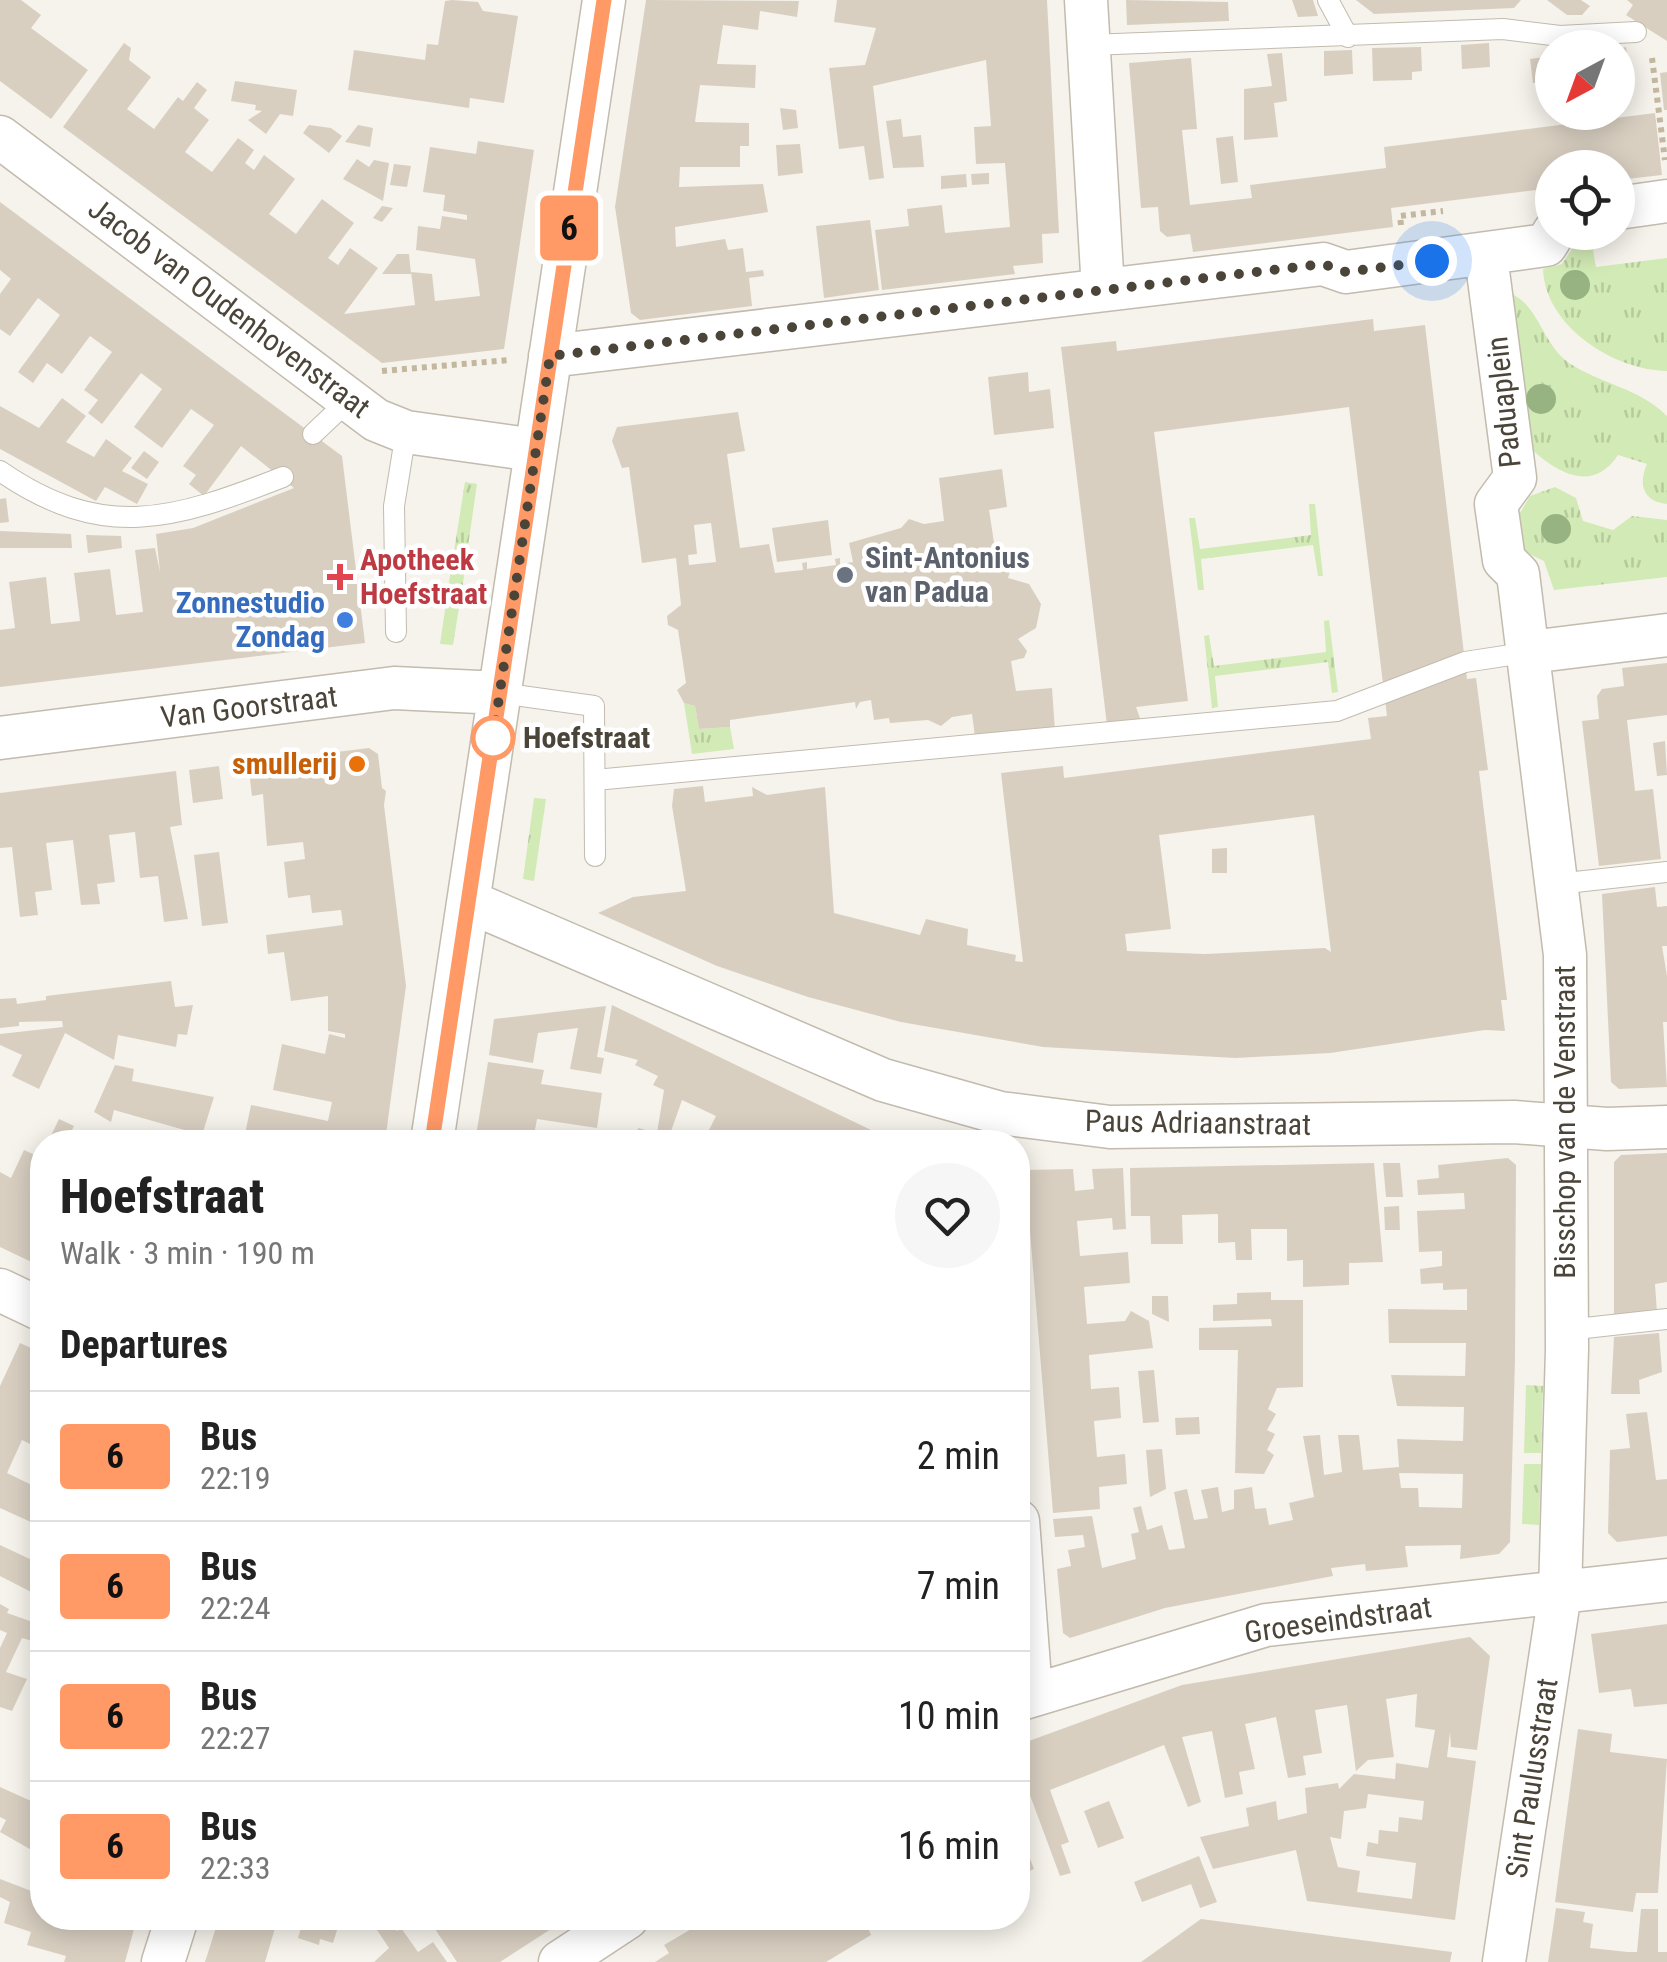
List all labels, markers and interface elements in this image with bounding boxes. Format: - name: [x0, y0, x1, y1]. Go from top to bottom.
- north arrow: [1535, 30, 1635, 130]
- map controls: [1535, 30, 1635, 250]
- button: locate: [1535, 150, 1635, 250]
- street label: Jacob van Oudenhovenstraat: [82, 190, 377, 425]
- line badge: 6: [536, 196, 602, 260]
- text: 6: [560, 208, 578, 249]
- your location: [1407, 236, 1457, 286]
- street label: Paduaplein: [1479, 335, 1528, 469]
- place label: Sint-Antonius van Padua: [865, 540, 1030, 609]
- place label: Apotheek Hoefstraat: [360, 542, 487, 611]
- marker: Sint-Antonius van Padua: [834, 564, 856, 586]
- marker: Apotheek Hoefstraat: [329, 566, 351, 588]
- place label: Zonnestudio Zondag: [176, 585, 325, 654]
- marker: Zonnestudio Zondag: [334, 609, 356, 631]
- street label: Van Goorstraat: [159, 678, 339, 735]
- marker: Hoefstraat: [472, 717, 514, 759]
- place label: Hoefstraat: [523, 720, 650, 755]
- place label: smullerij: [232, 746, 337, 781]
- marker: smullerij: [346, 753, 368, 775]
- street label: Bisschop van de Venstraat: [1547, 965, 1582, 1279]
- street label: Paus Adriaanstraat: [1085, 1103, 1311, 1142]
- button: heart: [895, 1163, 1000, 1268]
- text: Hoefstraat: [60, 1168, 264, 1225]
- text: Walk · 3 min · 190 m: [60, 1234, 315, 1272]
- text: Departures: [60, 1323, 228, 1367]
- text: Bus: [200, 1415, 257, 1459]
- text: 2 min: [917, 1434, 1000, 1478]
- text: 6: [106, 1436, 124, 1477]
- text: 22:19: [200, 1459, 271, 1497]
- text: Bus: [200, 1545, 257, 1589]
- text: 7 min: [917, 1564, 1000, 1608]
- text: 6: [106, 1566, 124, 1607]
- text: 22:24: [200, 1589, 271, 1627]
- street label: Groeseindstraat: [1242, 1589, 1434, 1650]
- text: Bus: [200, 1675, 257, 1719]
- street label: Sint Paulusstraat: [1498, 1675, 1565, 1880]
- text: 10 min: [898, 1694, 1000, 1738]
- text: 6: [106, 1696, 124, 1737]
- text: 22:27: [200, 1719, 271, 1757]
- text: Bus: [200, 1805, 257, 1849]
- text: 16 min: [898, 1824, 1000, 1868]
- text: 6: [106, 1826, 124, 1867]
- text: 22:33: [200, 1849, 271, 1887]

